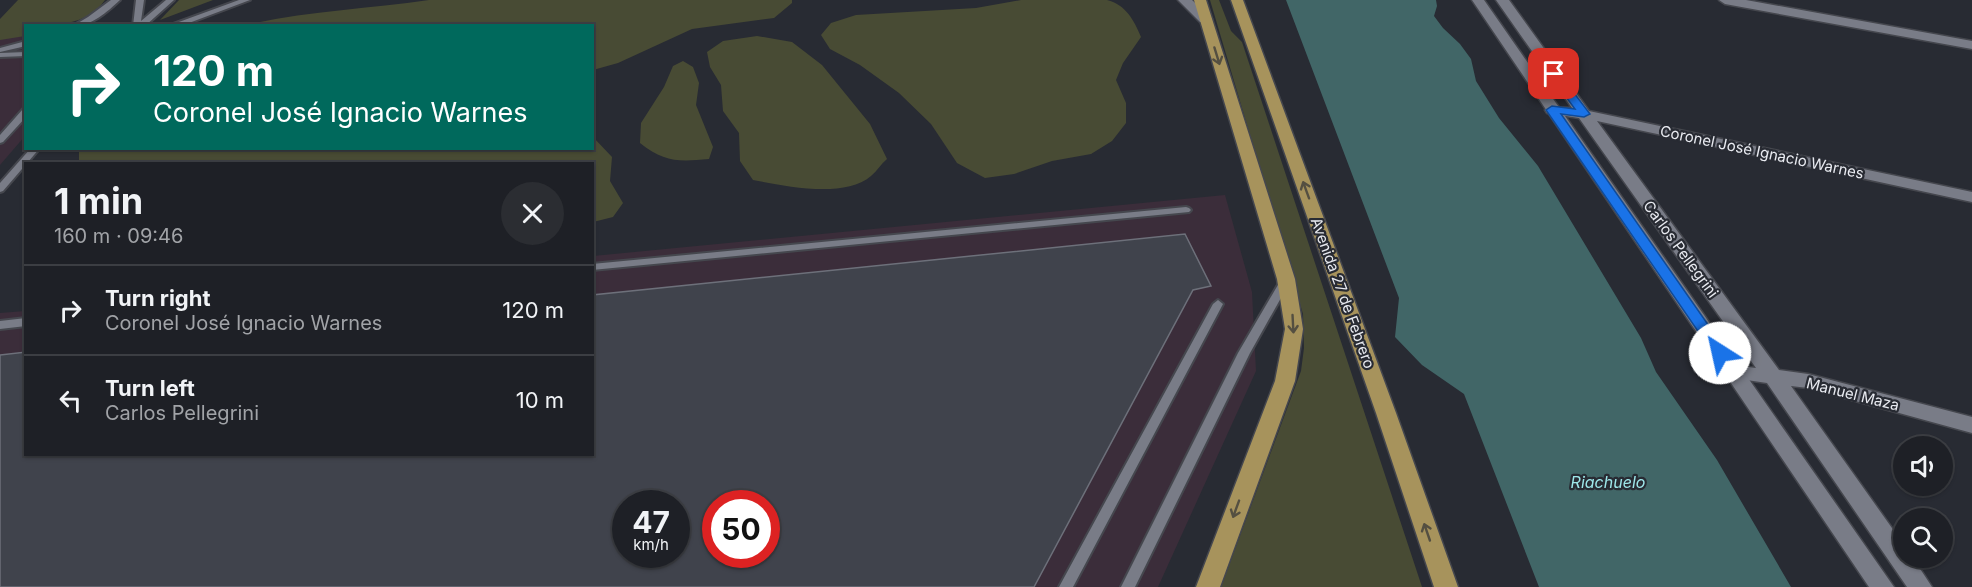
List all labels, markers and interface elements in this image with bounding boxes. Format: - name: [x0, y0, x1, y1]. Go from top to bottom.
- text: 120 m: [153, 45, 274, 96]
- one-way arrow: [1212, 46, 1223, 65]
- icon: right: [54, 48, 132, 126]
- pin: [1528, 48, 1579, 99]
- icon: arrive: [1537, 57, 1570, 90]
- text: Coronel José Ignacio Warnes: [153, 96, 527, 129]
- street label: Coronel José Ignacio Warnes: [1658, 121, 1866, 183]
- text: 1 min: [54, 179, 143, 223]
- one-way arrow: [1299, 181, 1310, 199]
- button: close: [501, 182, 564, 245]
- street label: Carlos Pellegrini: [1639, 197, 1723, 301]
- street label: Avenida 27 de Febrero: [1307, 215, 1379, 371]
- text: 160 m · 09:46: [54, 224, 183, 248]
- text: Turn right: [105, 285, 211, 311]
- icon: right: [54, 294, 87, 327]
- text: 120 m: [502, 297, 564, 323]
- text: Coronel José Ignacio Warnes: [105, 311, 382, 335]
- one-way arrow: [1287, 314, 1298, 333]
- position arrow: [1688, 321, 1752, 385]
- street label: Manuel Maza: [1805, 373, 1901, 415]
- text: Turn left: [105, 375, 195, 401]
- icon: left: [54, 384, 87, 417]
- text: 10 m: [516, 387, 564, 413]
- text: Carlos Pellegrini: [105, 401, 259, 425]
- map controls: [1893, 436, 1953, 568]
- button: sound: [1893, 436, 1953, 496]
- water label: Riachuelo: [1571, 472, 1645, 492]
- speed limit sign: 50: [702, 490, 780, 568]
- one-way arrow: [1230, 499, 1241, 518]
- text: 47: [632, 504, 670, 540]
- button: search: [1893, 508, 1953, 568]
- one-way arrow: [1421, 523, 1432, 542]
- text: km/h: [633, 535, 669, 554]

